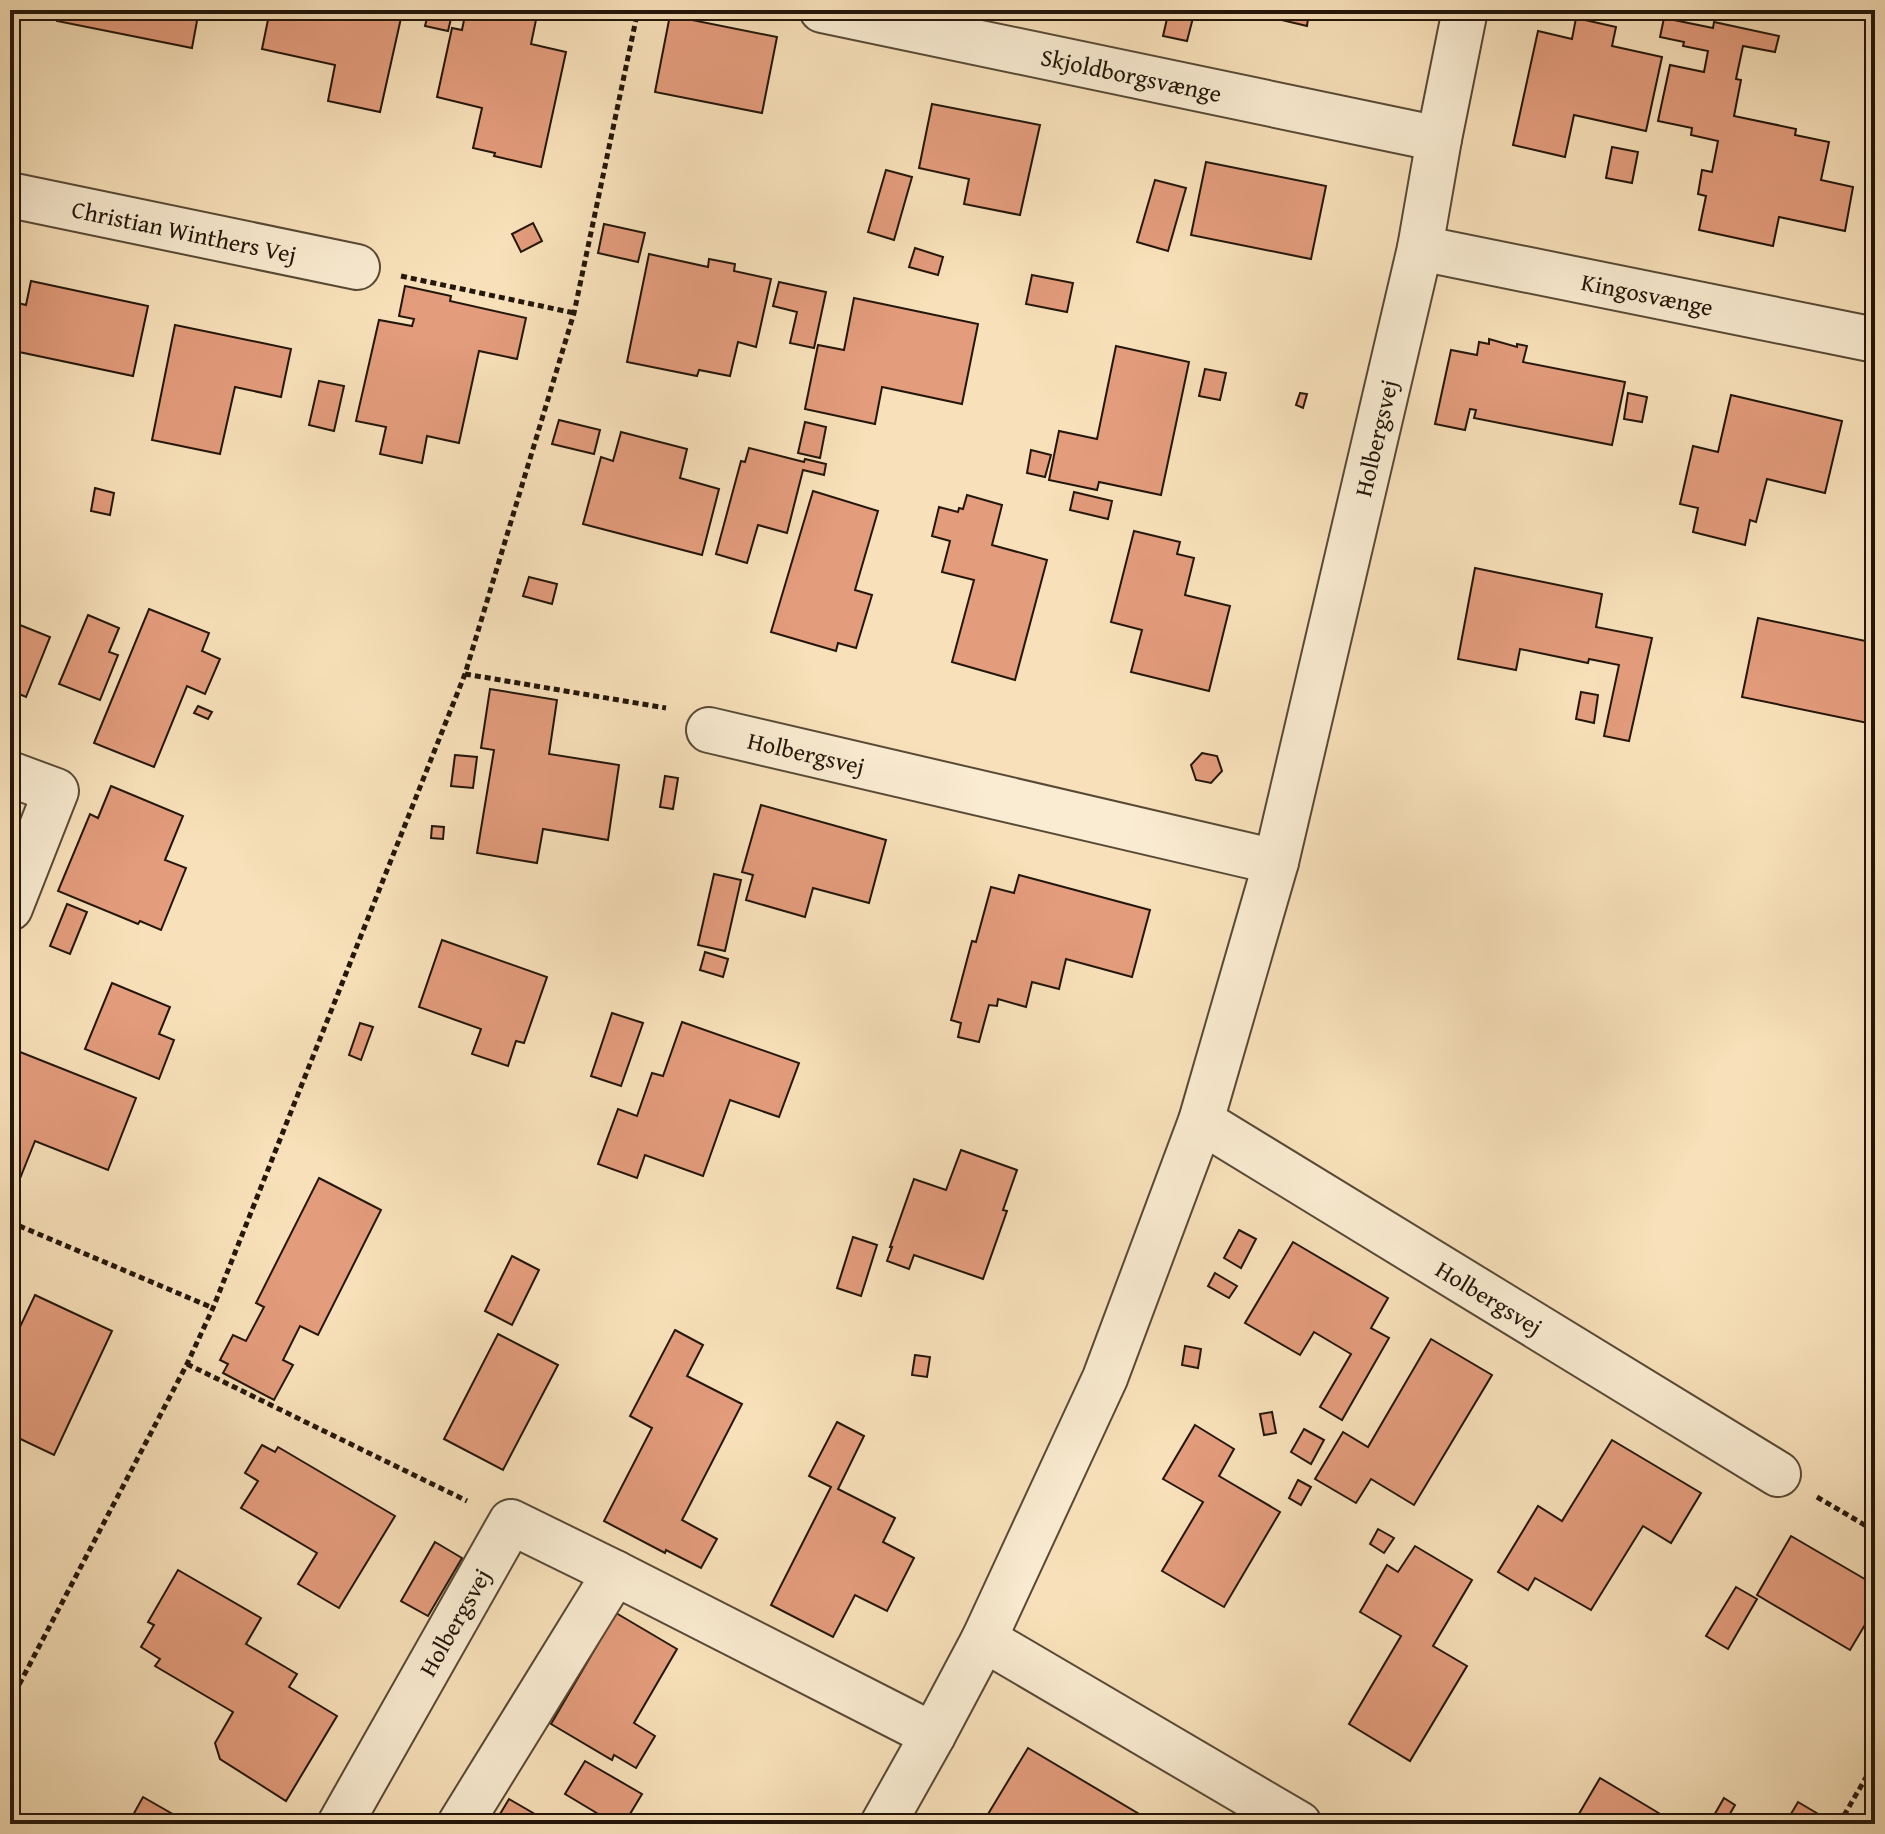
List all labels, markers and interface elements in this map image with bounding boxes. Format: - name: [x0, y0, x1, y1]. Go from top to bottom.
- street label: Skjoldborgsvænge: [1038, 39, 1225, 111]
- street label: Christian Winthers Vej: [69, 191, 300, 272]
- street label: Kingosvænge: [1578, 264, 1716, 324]
- street label: Holbergsvej: [1345, 376, 1406, 500]
- street label: Holbergsvej: [744, 722, 868, 783]
- street label: Holbergsvej: [1429, 1251, 1549, 1343]
- street label: Holbergsvej: [410, 1562, 499, 1683]

